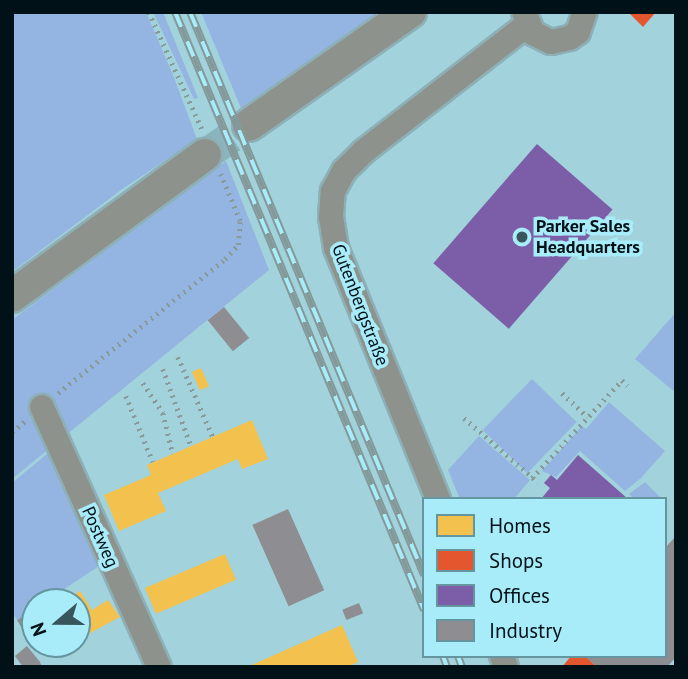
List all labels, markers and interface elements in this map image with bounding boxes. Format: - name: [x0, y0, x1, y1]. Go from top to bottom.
- place label: Parker Sales Headquarters: [536, 216, 640, 258]
- marker: Parker Sales Headquarters: [514, 229, 530, 245]
- street label: Gutenbergstraße: [327, 241, 393, 369]
- legend: [422, 497, 667, 658]
- street label: Postweg: [77, 503, 123, 571]
- text: Homes: [489, 512, 551, 539]
- text: Shops: [489, 547, 543, 574]
- text: Offices: [489, 582, 550, 609]
- north arrow: [21, 588, 91, 658]
- text: Industry: [489, 617, 562, 644]
- text: N: [25, 620, 52, 639]

